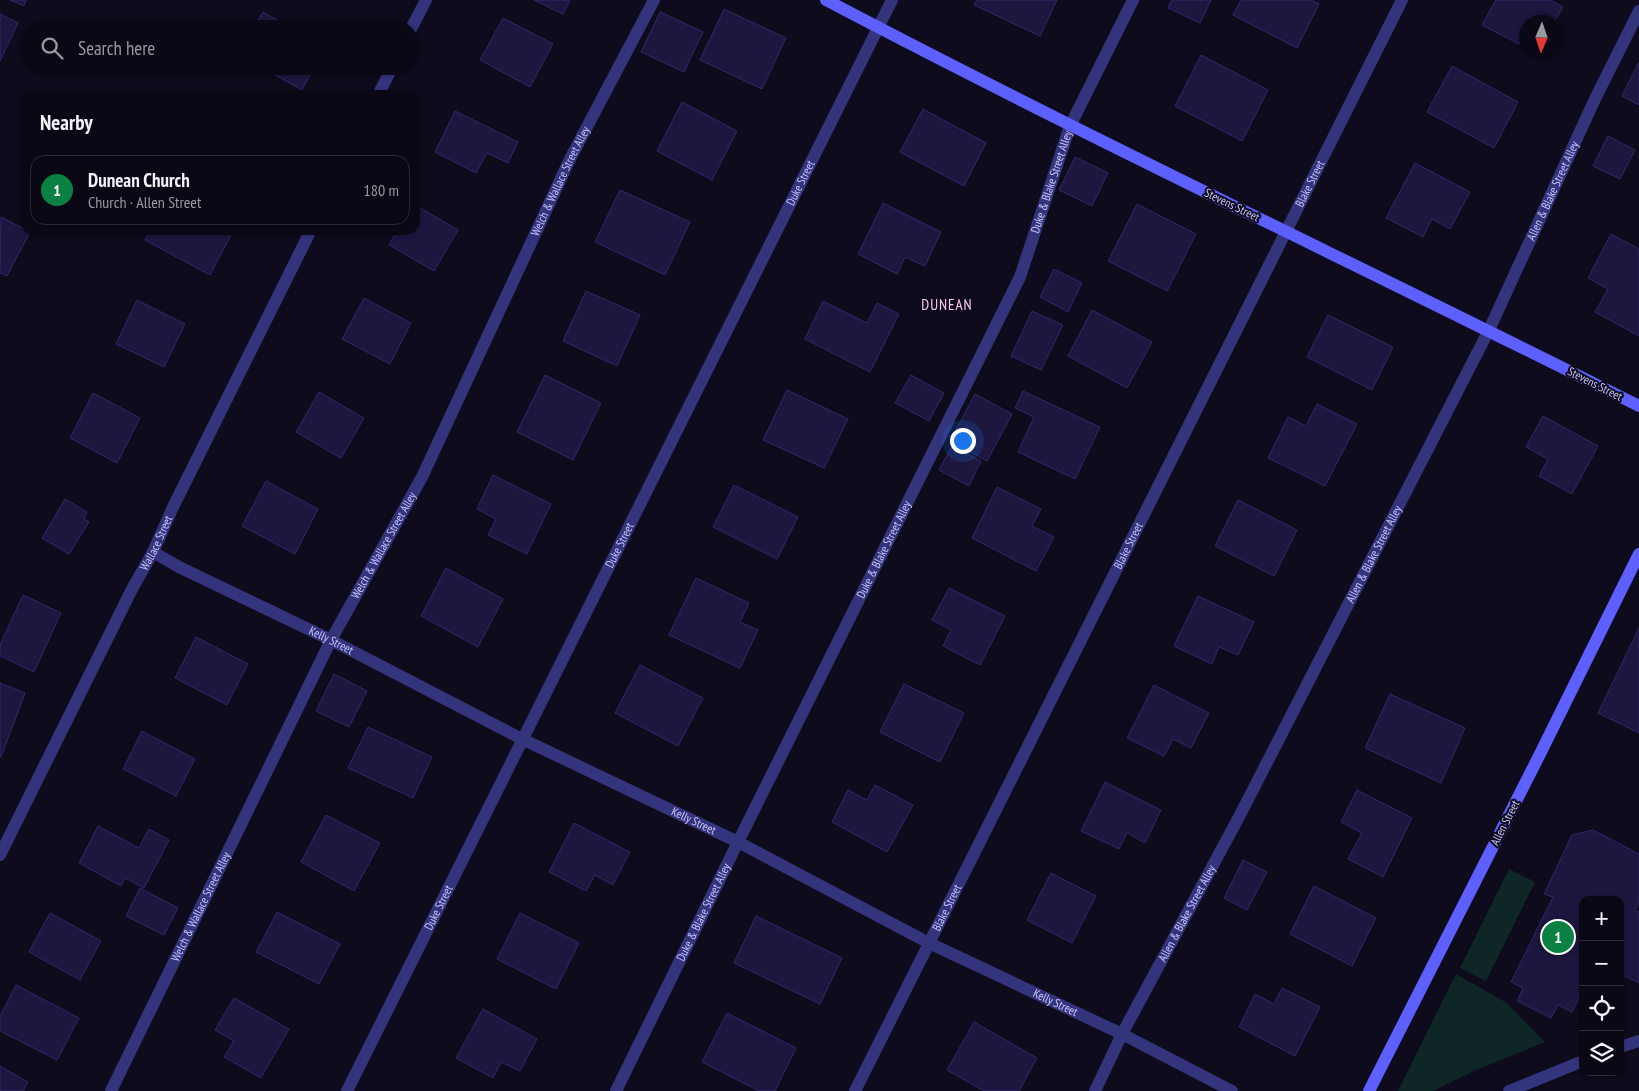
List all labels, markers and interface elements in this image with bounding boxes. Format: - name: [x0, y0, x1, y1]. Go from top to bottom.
- north arrow: [1519, 15, 1564, 60]
- search box: [20, 20, 420, 75]
- icon: search: [38, 34, 66, 62]
- text: Search here: [78, 36, 155, 60]
- text: Nearby: [40, 109, 93, 136]
- street label: Welch & Wallace Street Alley: [527, 123, 593, 238]
- street label: Duke & Blake Street Alley: [1027, 128, 1075, 235]
- street label: Allen & Blake Street Alley: [1523, 138, 1582, 243]
- street label: Duke Street: [783, 157, 818, 208]
- street label: Blake Street: [1292, 157, 1328, 209]
- text: Dunean Church: [88, 168, 190, 192]
- text: 1: [53, 180, 61, 200]
- text: 180 m: [364, 180, 399, 200]
- street label: Stevens Street: [1202, 185, 1263, 225]
- text: Church · Allen Street: [88, 192, 201, 212]
- district label: DUNEAN: [921, 295, 973, 314]
- street label: Stevens Street: [1565, 363, 1626, 404]
- your location: [950, 428, 976, 454]
- street label: Welch & Wallace Street Alley: [348, 489, 419, 601]
- street label: Duke & Blake Street Alley: [853, 498, 914, 601]
- street label: Allen & Blake Street Alley: [1342, 502, 1405, 605]
- street label: Wallace Street: [136, 512, 176, 573]
- street label: Duke Street: [602, 519, 637, 570]
- street label: Blake Street: [1110, 519, 1146, 571]
- street label: Kelly Street: [307, 623, 357, 658]
- street label: Allen Street: [1487, 797, 1523, 848]
- street label: Kelly Street: [669, 803, 719, 838]
- street label: Welch & Wallace Street Alley: [167, 849, 234, 964]
- street label: Duke & Blake Street Alley: [673, 860, 734, 963]
- street label: Allen & Blake Street Alley: [1154, 862, 1219, 964]
- street label: Blake Street: [928, 881, 965, 933]
- street label: Duke Street: [421, 882, 456, 932]
- map controls: [1579, 896, 1624, 1076]
- button: +: [1579, 896, 1624, 941]
- pin: 1: [1542, 918, 1574, 956]
- button: −: [1579, 941, 1624, 986]
- street label: Kelly Street: [1031, 985, 1081, 1019]
- button: locate: [1579, 986, 1624, 1031]
- button: layers: [1579, 1031, 1624, 1076]

